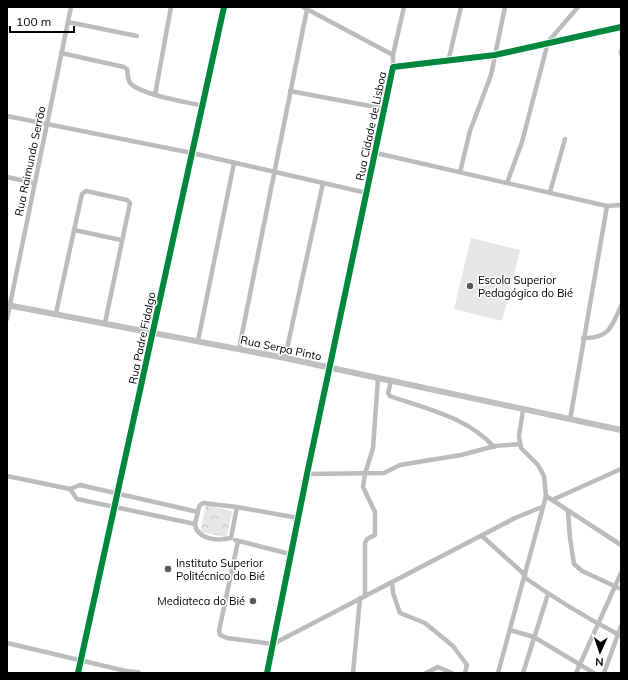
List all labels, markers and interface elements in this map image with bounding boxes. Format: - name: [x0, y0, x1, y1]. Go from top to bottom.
- scale bar: [10, 8, 74, 34]
- text: 100 m: [16, 14, 51, 29]
- street label: Rua Cidade de Lisboa: [353, 70, 389, 182]
- street label: Rua Raimundo Serrão: [11, 105, 49, 217]
- place label: Escola Superior Pedagógica do Bié: [478, 273, 573, 300]
- marker: Escola Superior Pedagógica do Bié: [465, 281, 475, 291]
- street label: Rua Padre Fidalgo: [125, 291, 159, 385]
- street label: Rua Serpa Pinto: [239, 333, 323, 363]
- place label: Instituto Superior Politécnico do Bié: [176, 556, 265, 583]
- marker: Instituto Superior Politécnico do Bié: [163, 564, 173, 574]
- place label: Mediateca do Bié: [157, 594, 245, 608]
- marker: Mediateca do Bié: [248, 596, 258, 606]
- north arrow: [580, 632, 620, 672]
- text: N: [595, 655, 604, 669]

